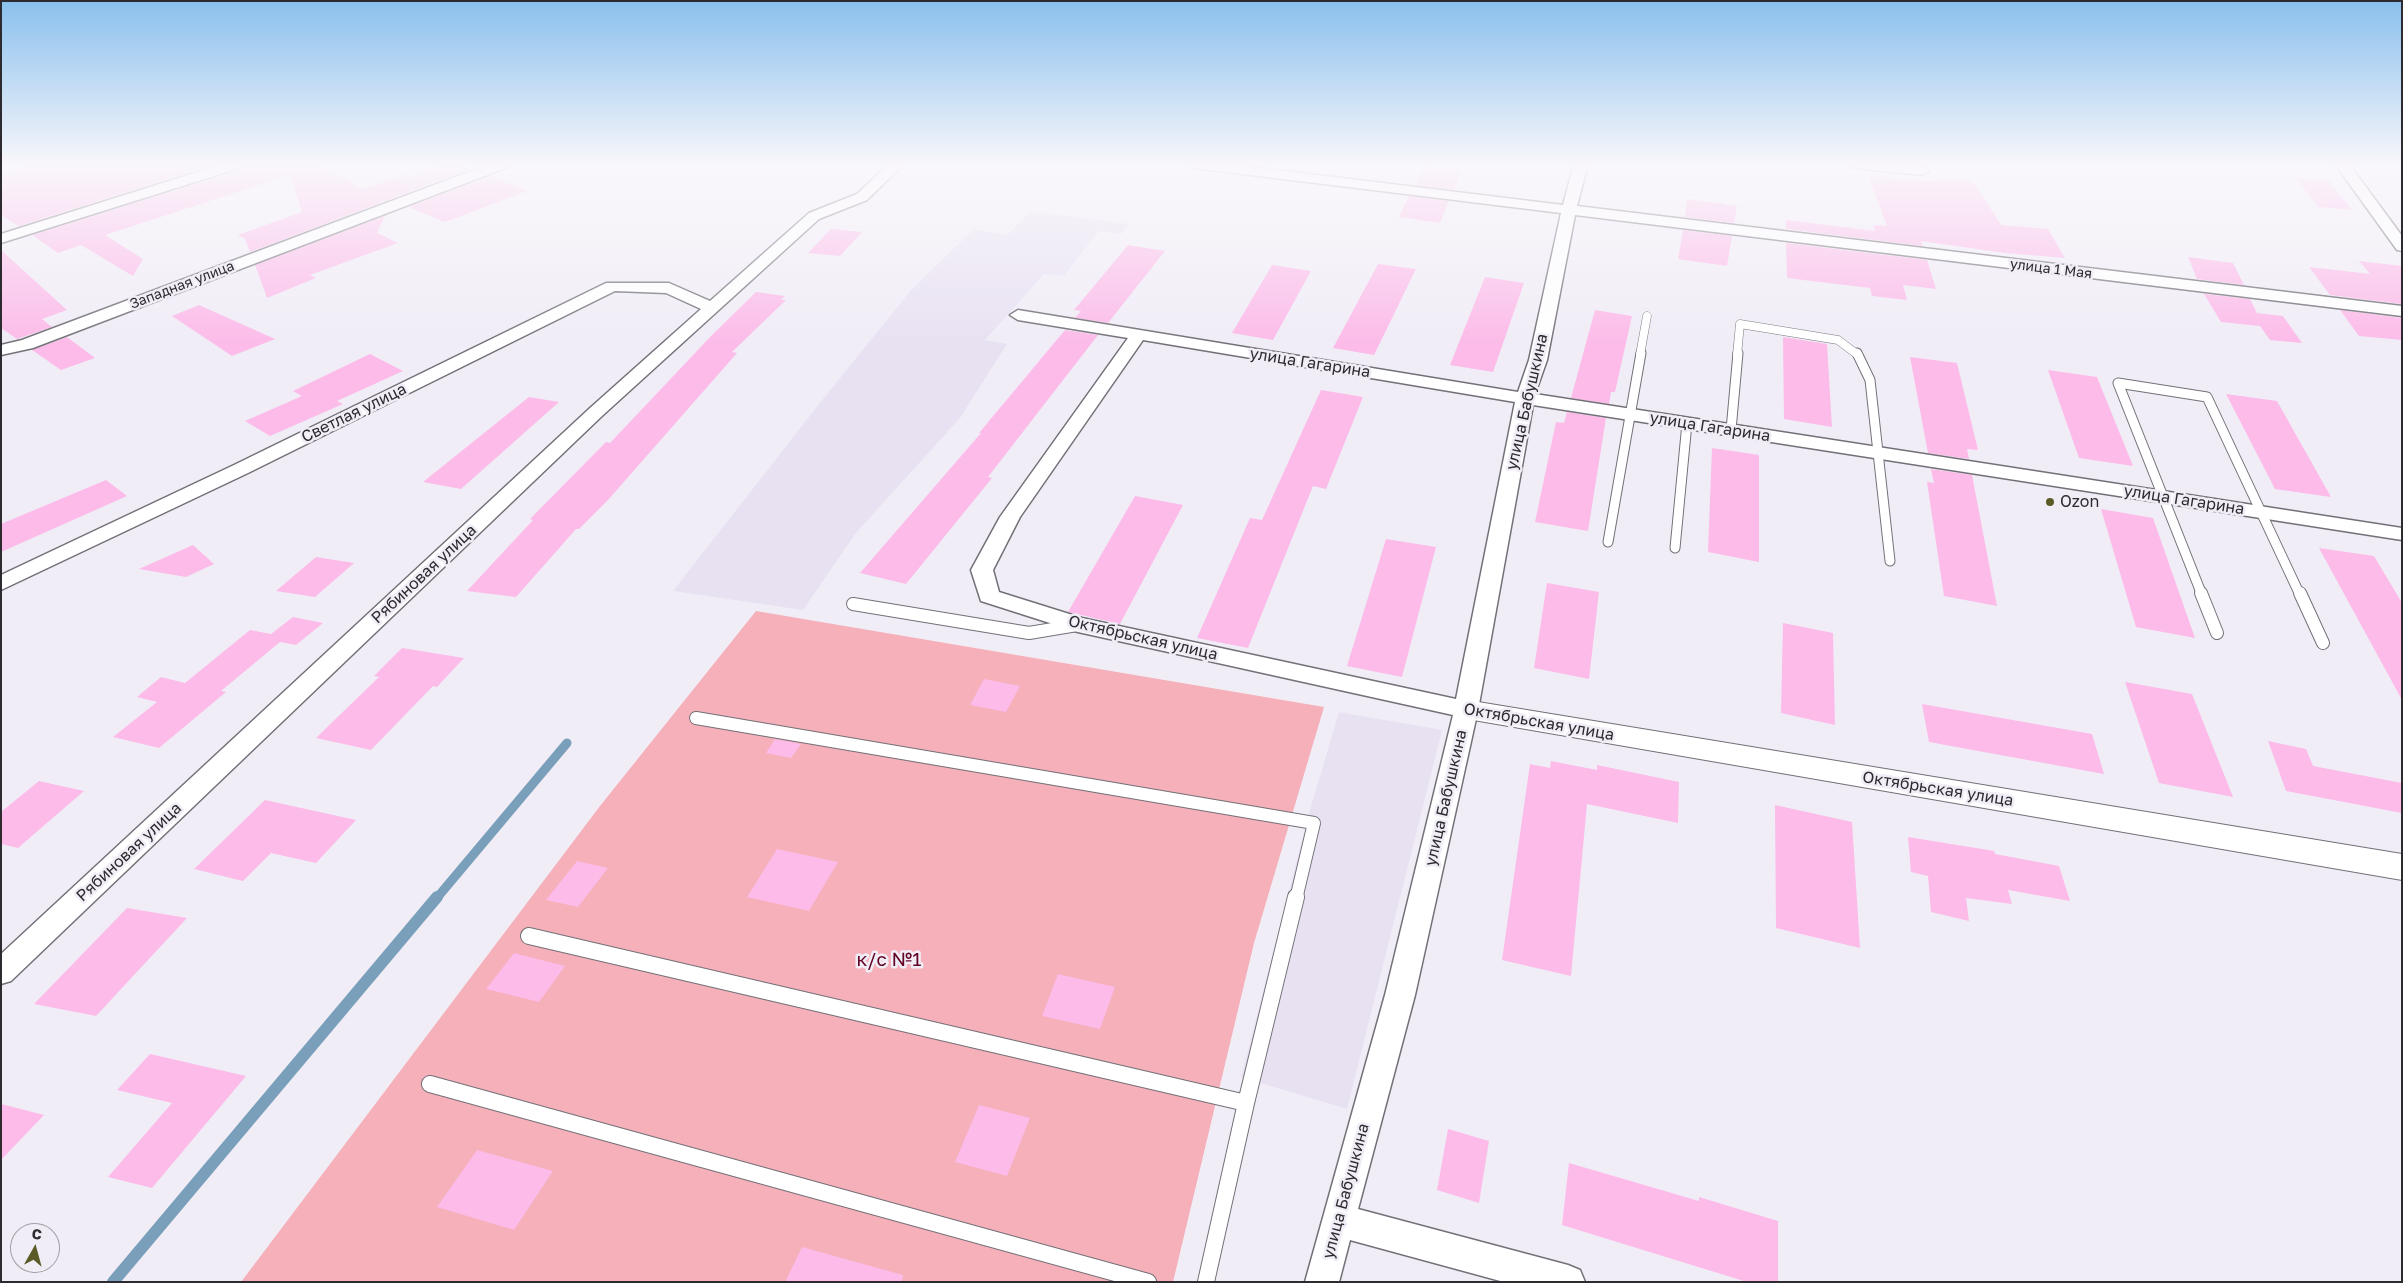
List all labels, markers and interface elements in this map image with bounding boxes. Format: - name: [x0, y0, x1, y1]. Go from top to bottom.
- street label: улица 1 Мая: [2009, 256, 2093, 282]
- street label: Западная улица: [127, 257, 237, 313]
- street label: улица Бабушкина: [1502, 332, 1552, 472]
- street label: улица Гагарина: [1248, 344, 1372, 382]
- street label: Светлая улица: [298, 379, 410, 447]
- street label: улица Гагарина: [1648, 408, 1772, 446]
- street label: улица Гагарина: [2122, 481, 2246, 519]
- place label: Ozon: [2060, 492, 2099, 512]
- marker: Ozon: [2044, 496, 2056, 508]
- street label: Рябиновая улица: [368, 520, 480, 628]
- street label: Октябрьская улица: [1067, 611, 1219, 665]
- street label: Октябрьская улица: [1462, 699, 1616, 745]
- street label: улица Бабушкина: [1421, 728, 1471, 868]
- street label: Октябрьская улица: [1861, 768, 2015, 810]
- street label: Рябиновая улица: [73, 798, 185, 906]
- park label: к/с №1: [856, 949, 922, 971]
- street label: улица Бабушкина: [1319, 1121, 1373, 1261]
- north arrow: [10, 1223, 60, 1273]
- text: С: [31, 1225, 43, 1243]

